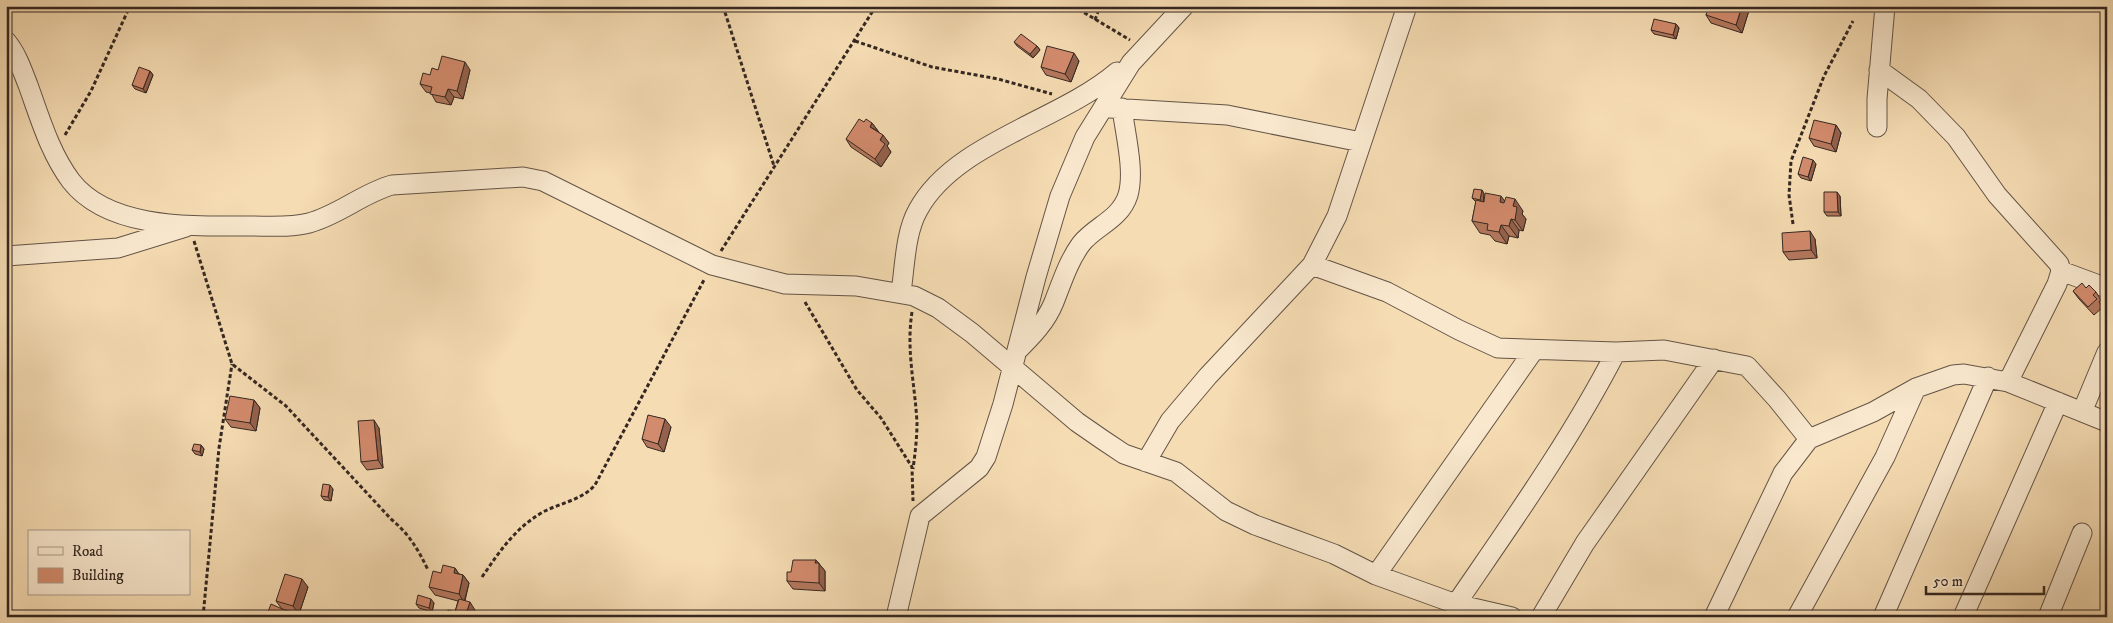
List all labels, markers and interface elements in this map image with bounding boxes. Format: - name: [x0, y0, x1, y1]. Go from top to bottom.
- legend: [28, 530, 190, 596]
- text: Road: [72, 542, 104, 561]
- scale bar: [1926, 563, 2043, 595]
- text: Building: [72, 566, 124, 585]
- text: 50 m: [1933, 572, 1963, 591]

